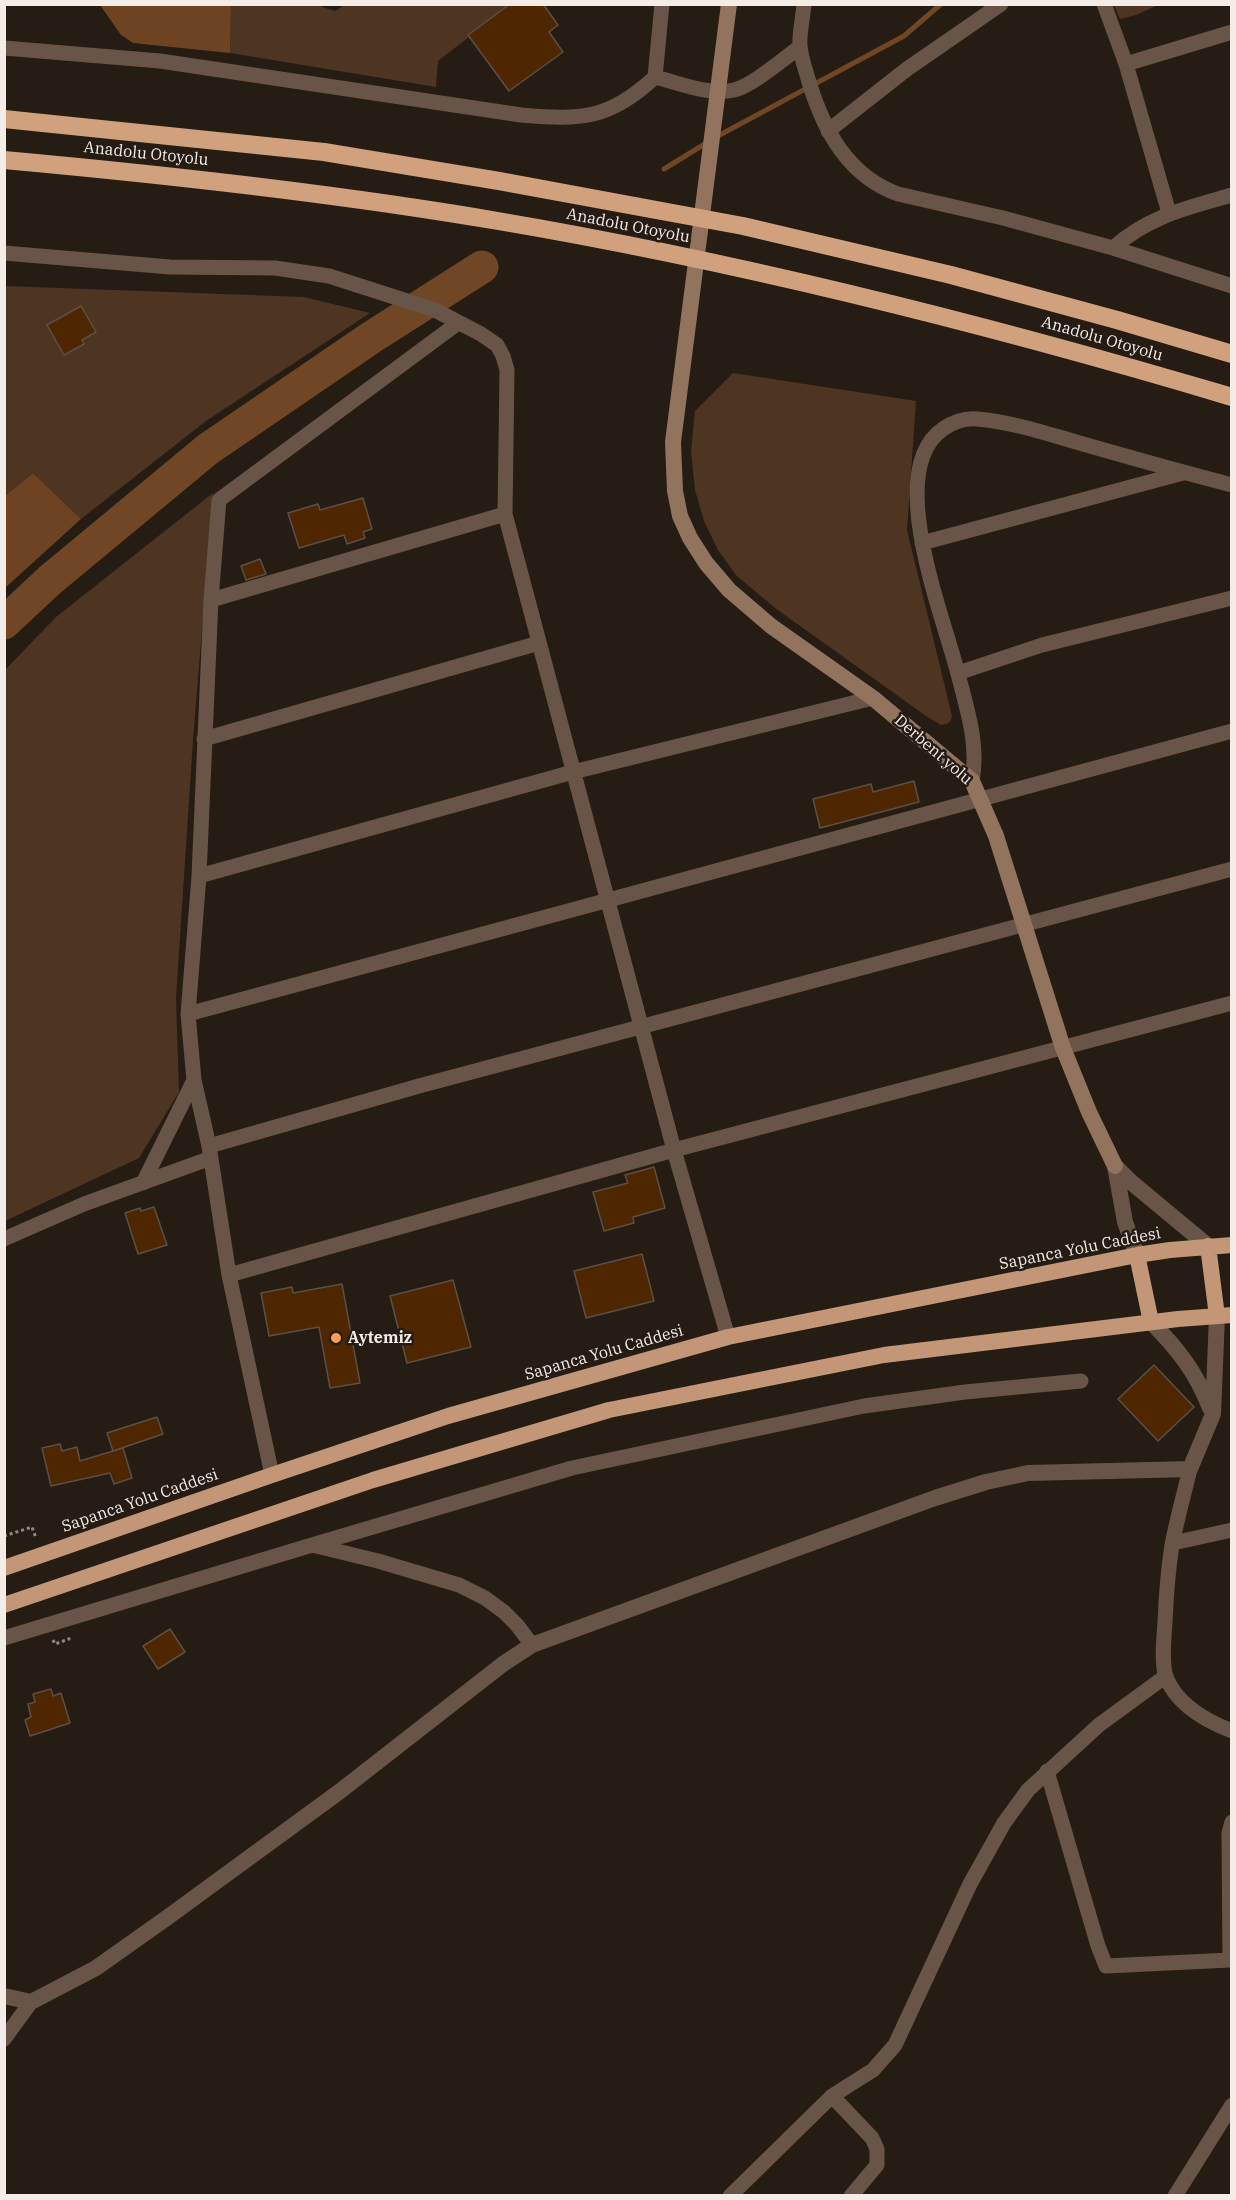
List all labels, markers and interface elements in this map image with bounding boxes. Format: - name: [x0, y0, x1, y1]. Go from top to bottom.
- street label: Anadolu Otoyolu: [83, 138, 209, 170]
- street label: Anadolu Otoyolu: [565, 205, 691, 247]
- street label: Anadolu Otoyolu: [1039, 313, 1165, 365]
- street label: Derbent yolu: [890, 711, 976, 789]
- street label: Sapanca Yolu Caddesi: [998, 1224, 1162, 1274]
- street label: Sapanca Yolu Caddesi: [523, 1321, 685, 1385]
- place label: Aytemiz: [348, 1328, 412, 1348]
- marker: Aytemiz: [329, 1331, 343, 1345]
- street label: Sapanca Yolu Caddesi: [59, 1465, 221, 1537]

